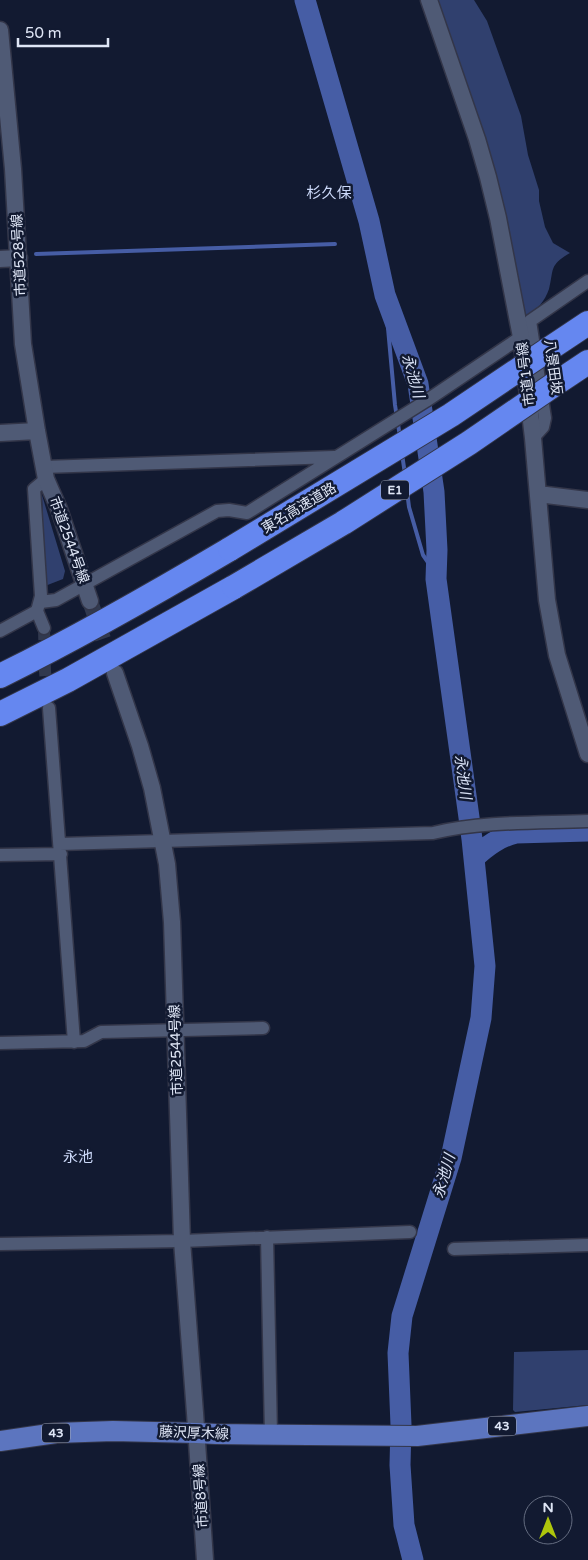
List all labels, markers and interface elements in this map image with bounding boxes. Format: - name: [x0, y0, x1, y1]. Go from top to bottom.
- scale bar: [18, 15, 108, 47]
- text: 50 m: [25, 24, 62, 42]
- district label: 杉久保: [306, 184, 352, 202]
- street label: 市道528号線: [8, 213, 30, 297]
- street label: 八景田坂: [541, 338, 565, 396]
- street label: 市道1号線: [514, 341, 538, 407]
- water label: 永池川: [398, 352, 428, 402]
- street label: 東名高速道路: [259, 479, 339, 537]
- road number: E1: [381, 480, 409, 500]
- street label: 市道2544号線: [45, 494, 93, 586]
- water label: 永池川: [451, 753, 475, 803]
- street label: 市道2544号線: [166, 1004, 186, 1096]
- district label: 永池: [63, 1148, 93, 1166]
- water label: 永池川: [429, 1150, 459, 1200]
- road number: 43: [488, 1416, 516, 1435]
- street label: 藤沢厚木線: [159, 1423, 229, 1443]
- road number: 43: [42, 1424, 70, 1442]
- street label: 市道8号線: [190, 1463, 212, 1529]
- north arrow: [523, 1495, 573, 1545]
- text: N: [542, 1499, 554, 1516]

